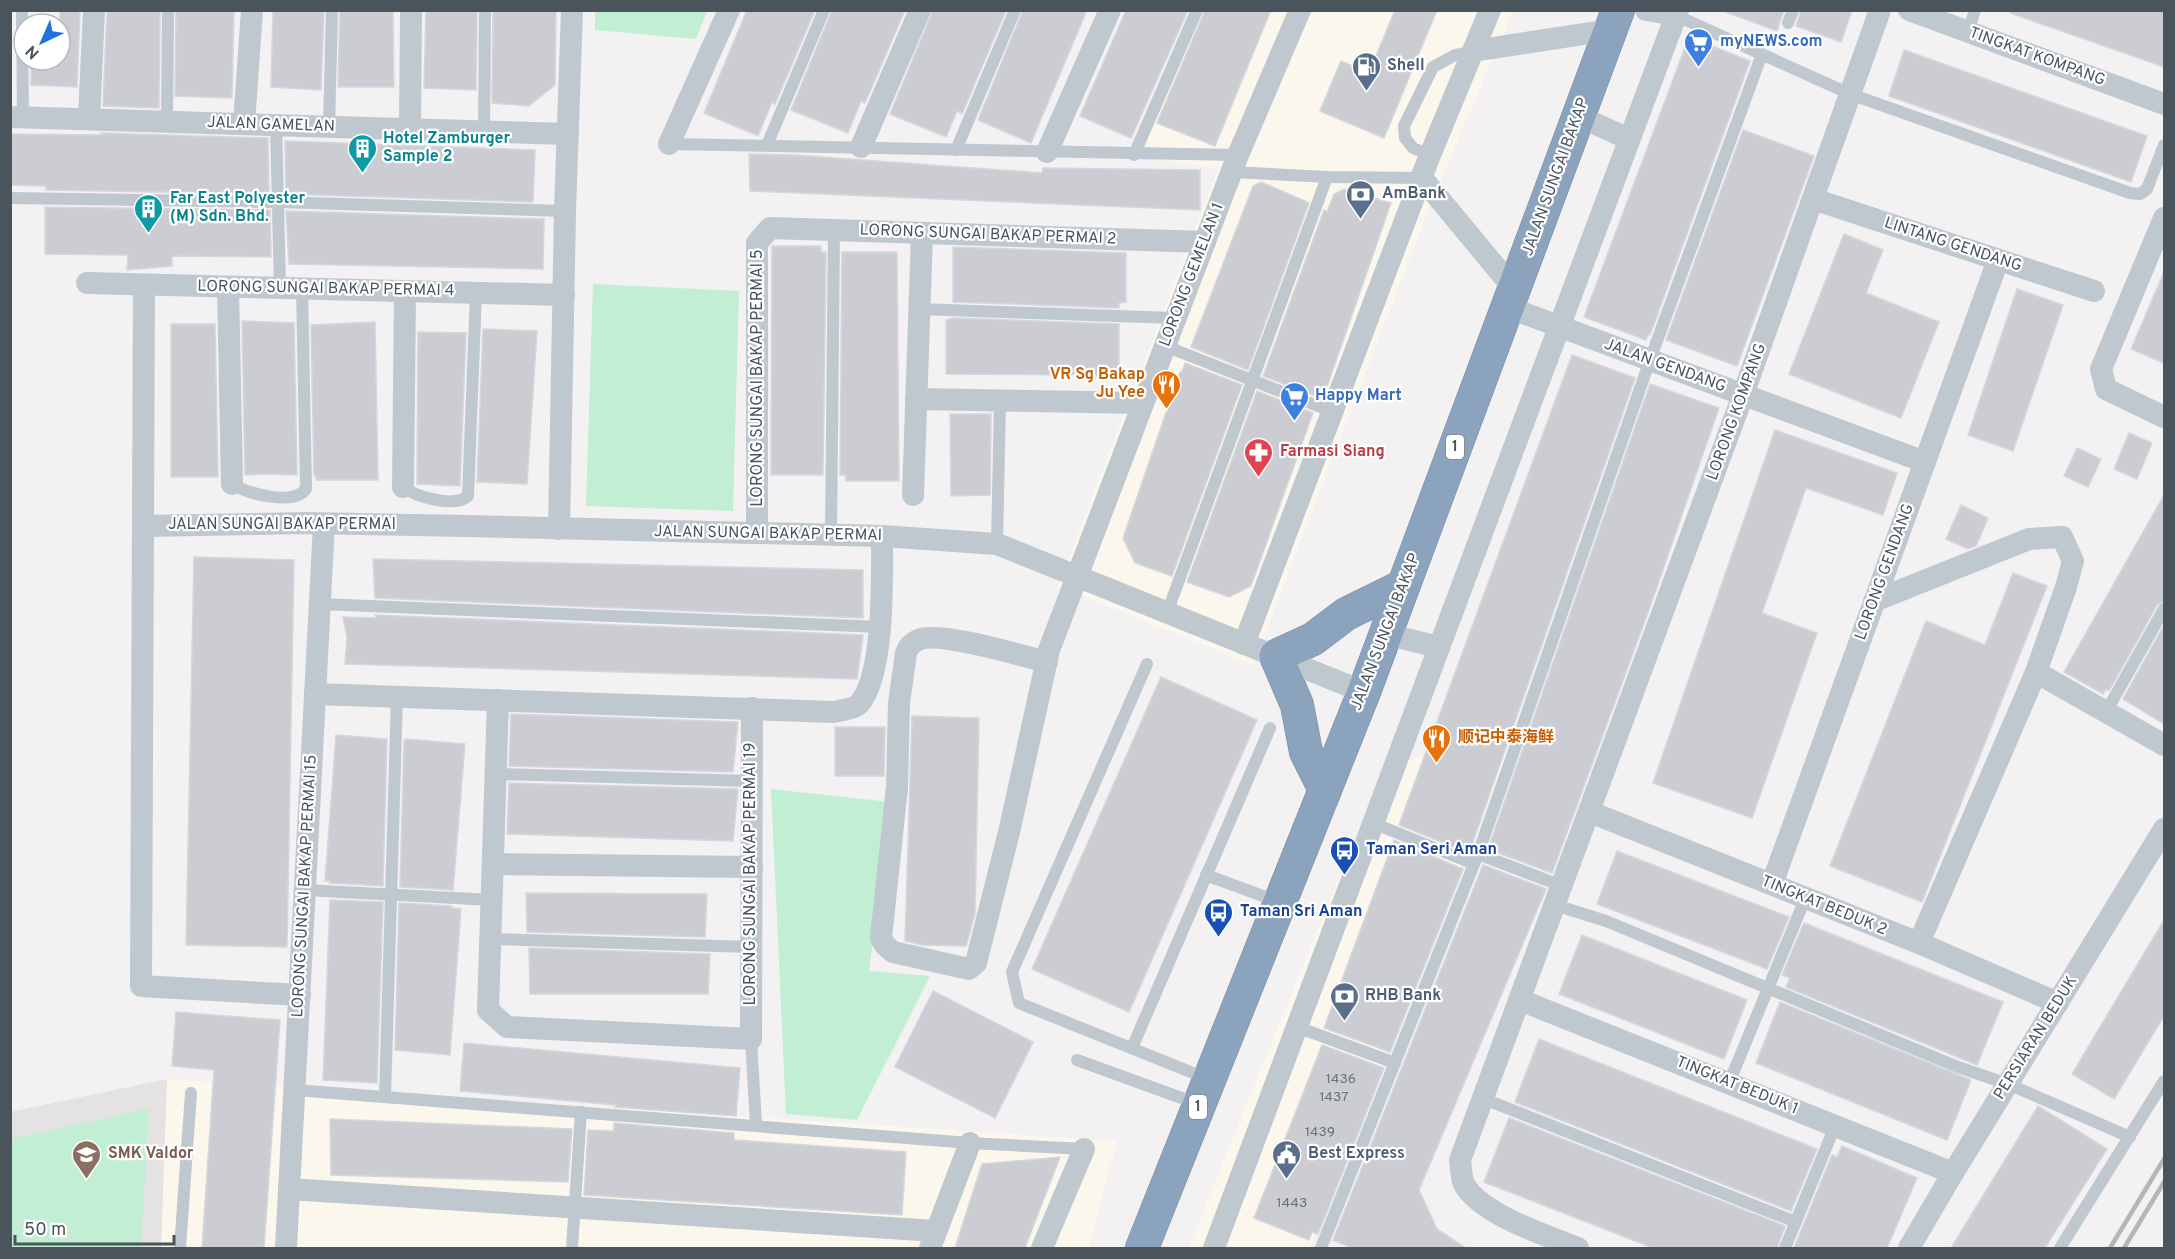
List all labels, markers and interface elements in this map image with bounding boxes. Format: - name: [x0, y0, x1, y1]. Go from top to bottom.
- north arrow: [12, 12, 72, 72]
- street label: TINGKAT KOMPANG: [1966, 23, 2108, 91]
- supermarket icon: myNEWS.com: [1683, 26, 1715, 68]
- place label: myNEWS.com: [1720, 32, 1823, 52]
- text: N: [22, 40, 44, 63]
- fuel station icon: Shell: [1350, 50, 1382, 92]
- place label: Shell: [1387, 56, 1425, 76]
- street label: JALAN SUNGAI BAKAP: [1518, 95, 1594, 259]
- street label: JALAN GAMELAN: [207, 113, 335, 137]
- place label: Hotel Zamburger Sample 2: [383, 129, 510, 167]
- building icon: Hotel Zamburger Sample 2: [346, 132, 378, 174]
- bank icon: AmBank: [1345, 178, 1377, 220]
- place label: AmBank: [1382, 184, 1446, 204]
- place label: Far East Polyester (M) Sdn. Bhd.: [170, 189, 305, 227]
- building icon: Far East Polyester (M) Sdn. Bhd.: [133, 192, 165, 234]
- street label: LORONG GEMELAN 1: [1155, 200, 1229, 350]
- street label: LINTANG GENDANG: [1882, 213, 2024, 277]
- street label: LORONG SUNGAI BAKAP PERMAI 2: [859, 221, 1117, 249]
- street label: LORONG SUNGAI BAKAP PERMAI 5: [748, 249, 768, 507]
- street label: LORONG SUNGAI BAKAP PERMAI 4: [197, 277, 455, 301]
- street label: JALAN GENDANG: [1601, 335, 1729, 397]
- street label: LORONG KOMPANG: [1703, 341, 1771, 483]
- place label: VR Sg Bakap Ju Yee: [1050, 365, 1145, 403]
- restaurant icon: VR Sg Bakap Ju Yee: [1150, 368, 1182, 410]
- supermarket icon: Happy Mart: [1278, 380, 1310, 422]
- place label: Happy Mart: [1315, 386, 1402, 406]
- road number: 1: [1446, 435, 1464, 459]
- pharmacy icon: Farmasi Siang: [1243, 436, 1275, 478]
- place label: Farmasi Siang: [1280, 442, 1385, 462]
- street label: LORONG GENDANG: [1851, 501, 1919, 643]
- street label: JALAN SUNGAI BAKAP PERMAI: [168, 515, 396, 535]
- street label: JALAN SUNGAI BAKAP PERMAI: [654, 522, 882, 546]
- street label: JALAN SUNGAI BAKAP: [1347, 551, 1425, 713]
- restaurant icon: 顺记中泰海鲜: [1421, 722, 1453, 764]
- place label: 顺记中泰海鲜: [1458, 728, 1554, 748]
- street label: LORONG SUNGAI BAKAP PERMAI 19: [741, 743, 761, 1005]
- street label: LORONG SUNGAI BAKAP PERMAI 15: [288, 754, 322, 1018]
- bus stop icon: Taman Seri Aman: [1329, 834, 1361, 876]
- place label: Taman Seri Aman: [1366, 840, 1497, 860]
- street label: TINGKAT BEDUK 2: [1758, 872, 1890, 940]
- bus stop icon: Taman Sri Aman: [1203, 896, 1235, 938]
- place label: Taman Sri Aman: [1240, 902, 1362, 922]
- street label: PERSIARAN BEDUK: [1990, 972, 2082, 1104]
- bank icon: RHB Bank: [1328, 980, 1360, 1022]
- place label: RHB Bank: [1365, 986, 1441, 1006]
- street label: TINGKAT BEDUK 1: [1673, 1052, 1801, 1120]
- house number: 1436: [1326, 1071, 1356, 1088]
- house number: 1437: [1319, 1089, 1349, 1106]
- road number: 1: [1189, 1095, 1207, 1119]
- house number: 1439: [1305, 1124, 1335, 1141]
- school or university icon: SMK Valdor: [71, 1138, 103, 1180]
- public building icon: Best Express: [1271, 1138, 1303, 1180]
- place label: SMK Valdor: [108, 1144, 194, 1164]
- place label: Best Express: [1308, 1144, 1405, 1164]
- house number: 1443: [1277, 1195, 1307, 1212]
- scale bar: [15, 1208, 174, 1246]
- text: 50 m: [24, 1219, 66, 1242]

